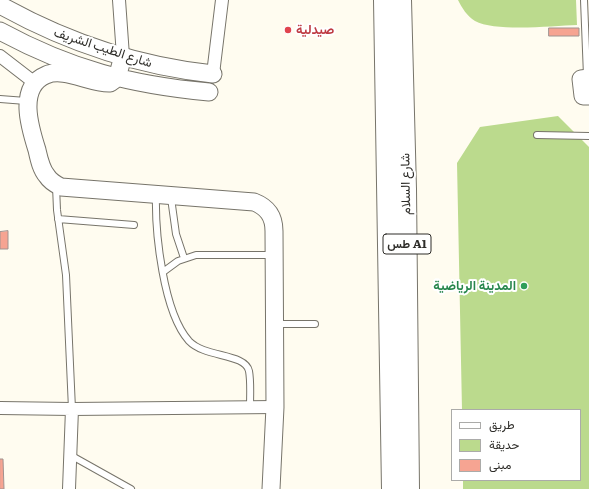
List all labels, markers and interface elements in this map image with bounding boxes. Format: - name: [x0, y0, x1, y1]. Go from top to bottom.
- place label: صيدلية: [296, 22, 334, 38]
- street label: شارع الطيب الشريف: [52, 25, 154, 71]
- marker: صيدلية: [283, 25, 293, 35]
- street label: شارع السلام: [398, 153, 414, 215]
- road number: طس A1: [383, 234, 431, 254]
- place label: المدينة الرياضية: [433, 278, 516, 294]
- marker: المدينة الرياضية: [519, 281, 529, 291]
- legend: [451, 409, 581, 481]
- text: طريق: [489, 415, 514, 433]
- text: حديقة: [489, 435, 519, 453]
- text: مبنى: [489, 455, 511, 473]

